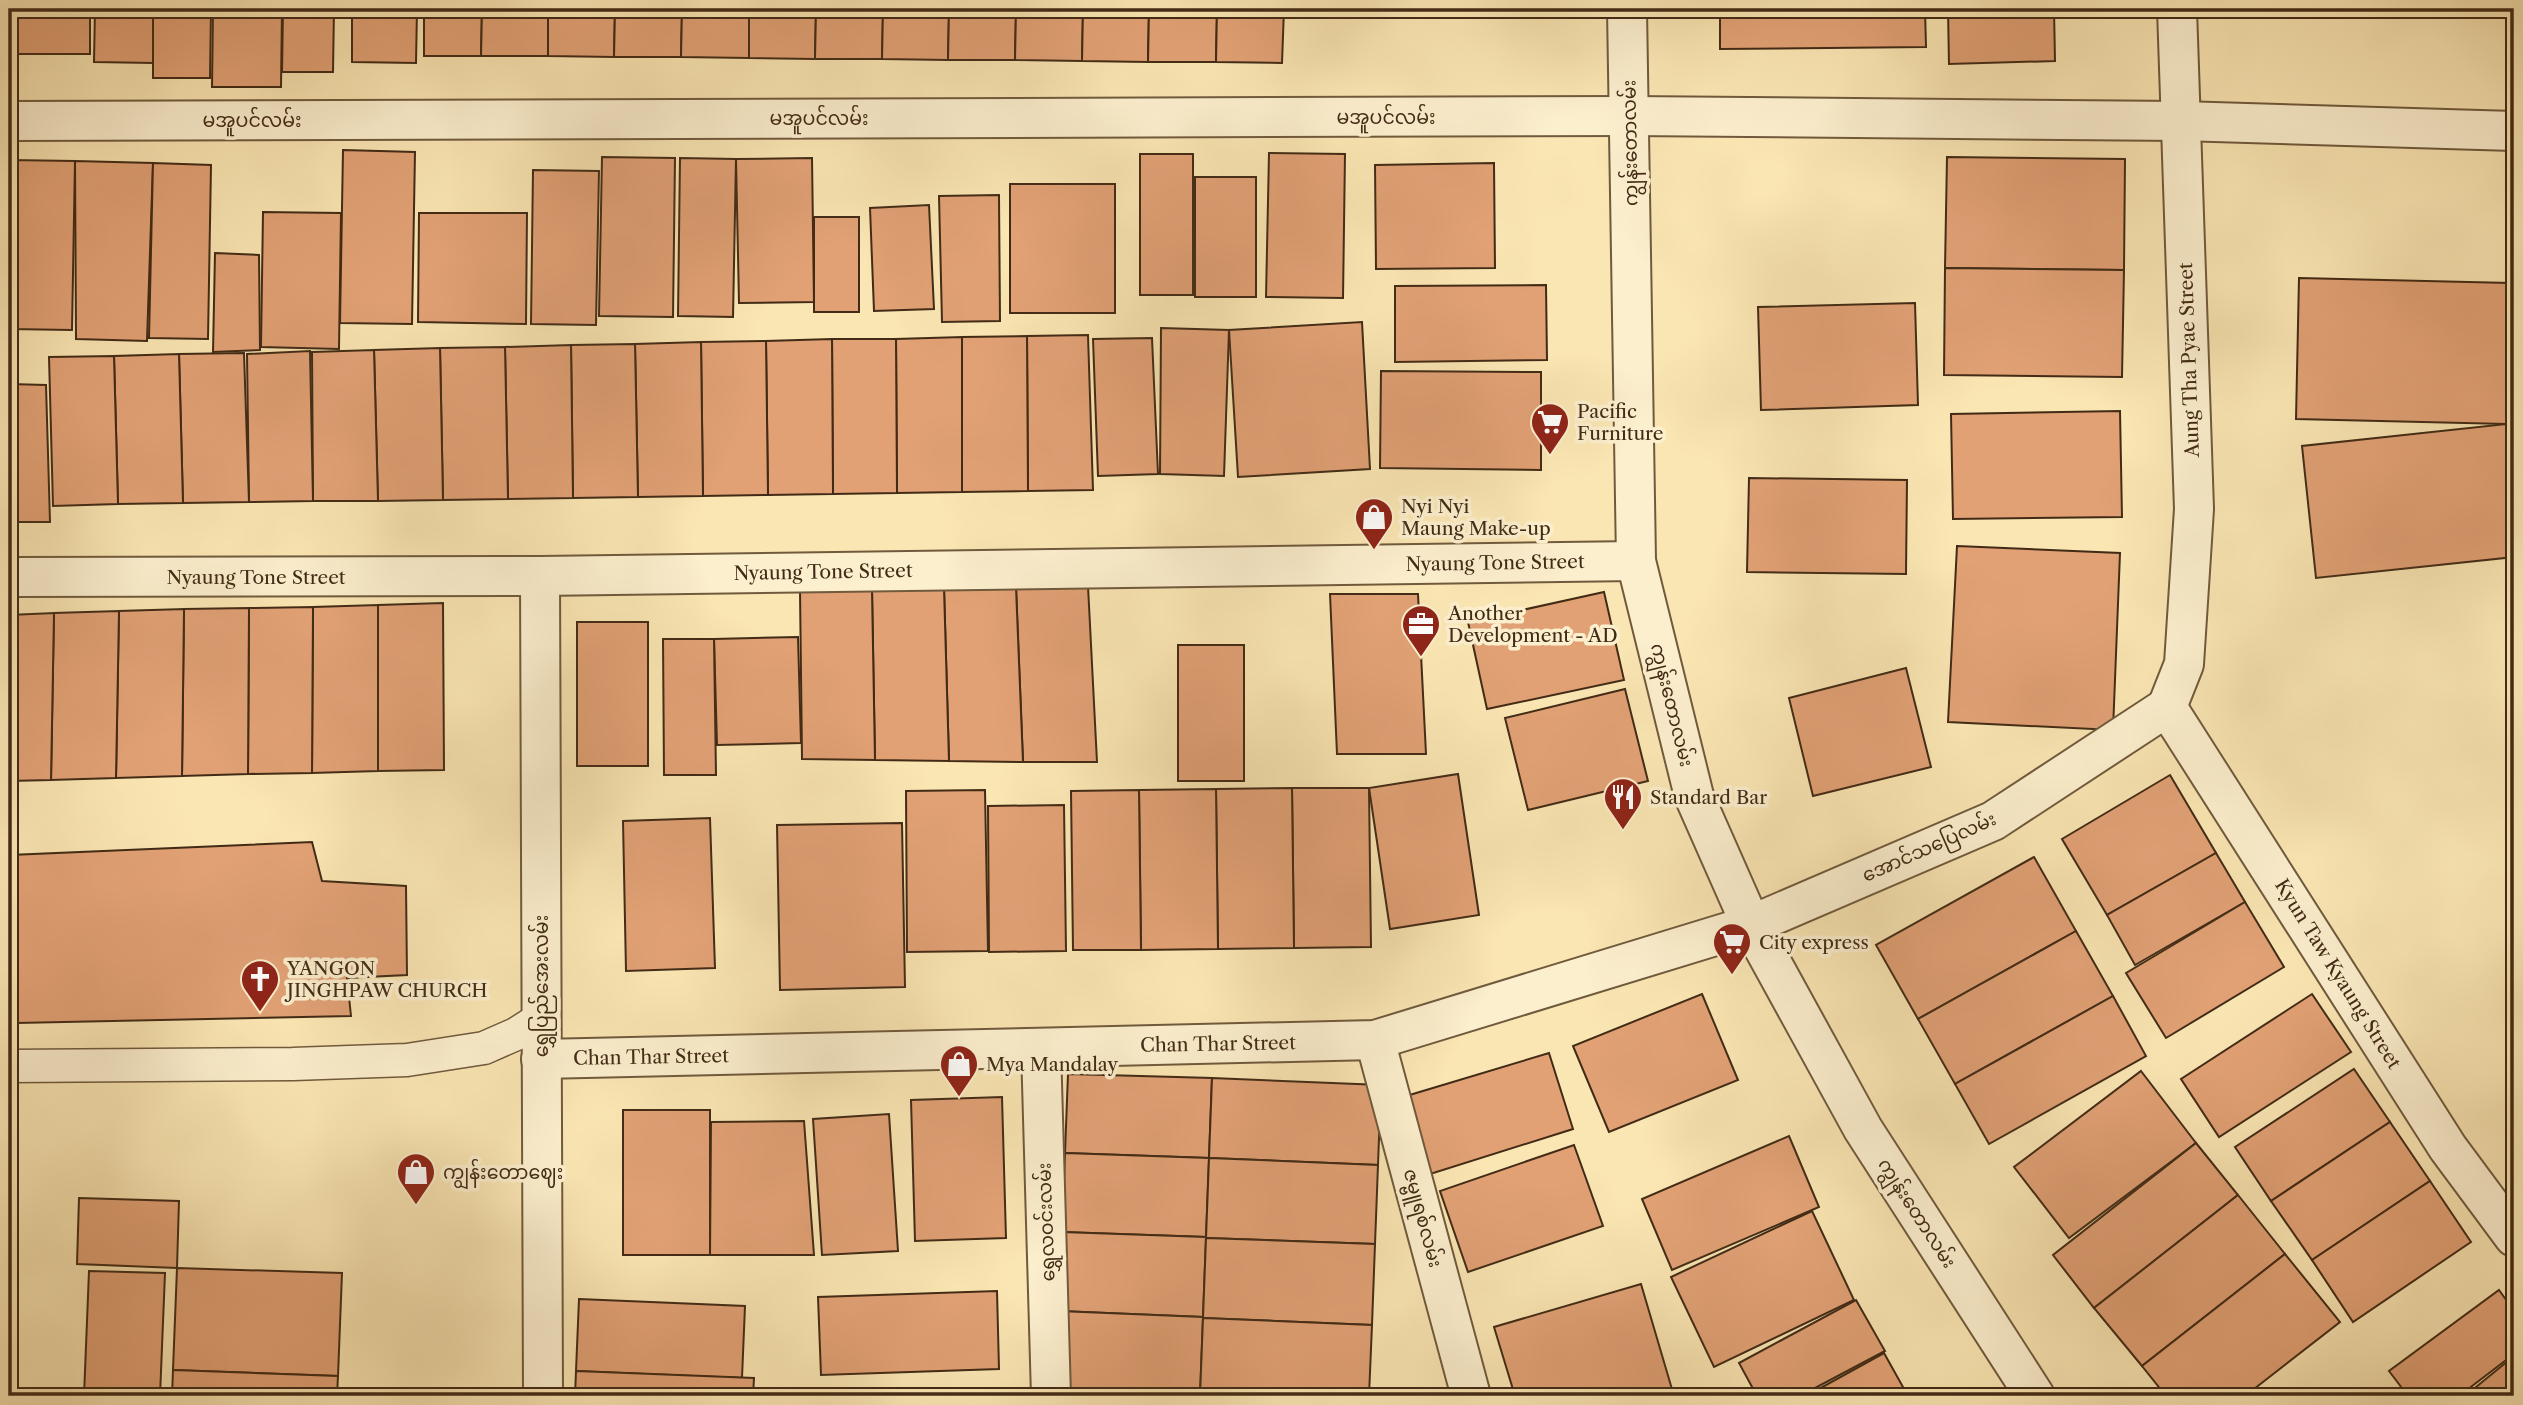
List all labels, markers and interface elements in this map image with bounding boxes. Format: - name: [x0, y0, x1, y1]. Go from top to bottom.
- street label: ကျွန်းတောလမ်း: [1614, 80, 1649, 206]
- street label: မအူပင်လမ်း: [1336, 103, 1436, 134]
- street label: မအူပင်လမ်း: [769, 104, 869, 135]
- street label: မအူပင်လမ်း: [202, 106, 302, 137]
- street label: Aung Tha Pyae Street: [2174, 262, 2204, 459]
- place label: Pacific Furniture: [1577, 400, 1664, 445]
- supermarket icon: Pacific Furniture: [1529, 401, 1571, 456]
- place label: Nyi Nyi Maung Make-up: [1401, 495, 1551, 540]
- shop icon: Nyi Nyi Maung Make-up: [1353, 496, 1395, 551]
- street label: Nyaung Tone Street: [1405, 550, 1585, 576]
- street label: Nyaung Tone Street: [733, 559, 913, 585]
- street label: Nyaung Tone Street: [166, 566, 346, 589]
- place label: Another Development - AD: [1447, 602, 1618, 647]
- office icon: Another Development - AD: [1400, 603, 1442, 658]
- street label: ကျွန်းတောလမ်း: [1640, 640, 1701, 770]
- restaurant icon: Standard Bar: [1602, 776, 1644, 831]
- place label: Standard Bar: [1650, 786, 1767, 809]
- street label: အောင်သပြေလမ်း: [1857, 804, 2001, 890]
- street label: Kyun Taw Kyaung Street: [2270, 875, 2406, 1073]
- street label: ရွှေပြည်အေးလမ်း: [527, 915, 557, 1057]
- supermarket icon: City express: [1711, 921, 1753, 976]
- place label: City express: [1759, 931, 1869, 954]
- place label: YANGON JINGHPAW CHURCH: [284, 957, 488, 1002]
- church icon: YANGON JINGHPAW CHURCH: [239, 958, 281, 1013]
- street label: Chan Thar Street: [1140, 1031, 1296, 1057]
- shop icon: Mya Mandalay: [938, 1043, 980, 1098]
- street label: Chan Thar Street: [573, 1044, 729, 1070]
- place label: Mya Mandalay: [986, 1053, 1118, 1076]
- shop icon: ကျွန်းတောဈေး: [395, 1151, 437, 1206]
- street label: ကျွန်းတောလမ်း: [1868, 1152, 1964, 1275]
- place label: ကျွန်းတောဈေး: [443, 1158, 563, 1190]
- street label: ရွှေလဝင်းလမ်း: [1029, 1162, 1064, 1282]
- street label: ဇမ္ဗူရစ်လမ်း: [1394, 1165, 1450, 1271]

